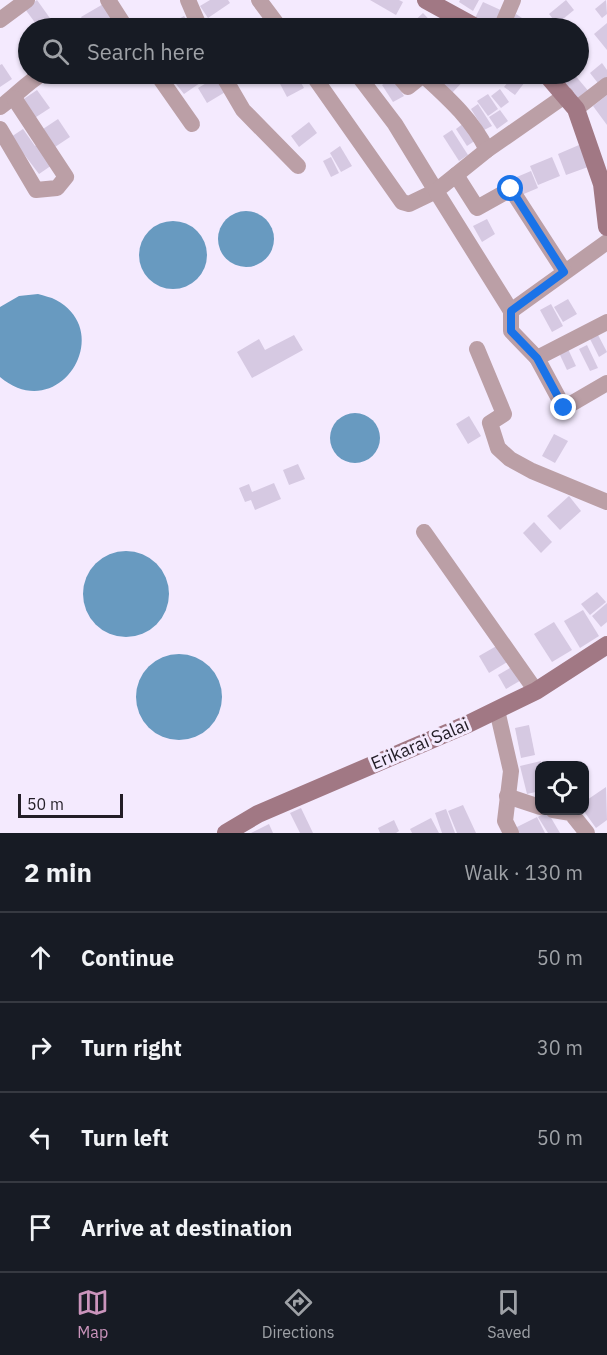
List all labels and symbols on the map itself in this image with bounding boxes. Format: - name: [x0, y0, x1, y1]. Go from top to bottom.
- route start: [497, 175, 523, 201]
- route end: [550, 394, 576, 420]
- street label: Erikarai Salai: [367, 713, 472, 775]
- scale bar: [18, 791, 123, 818]

